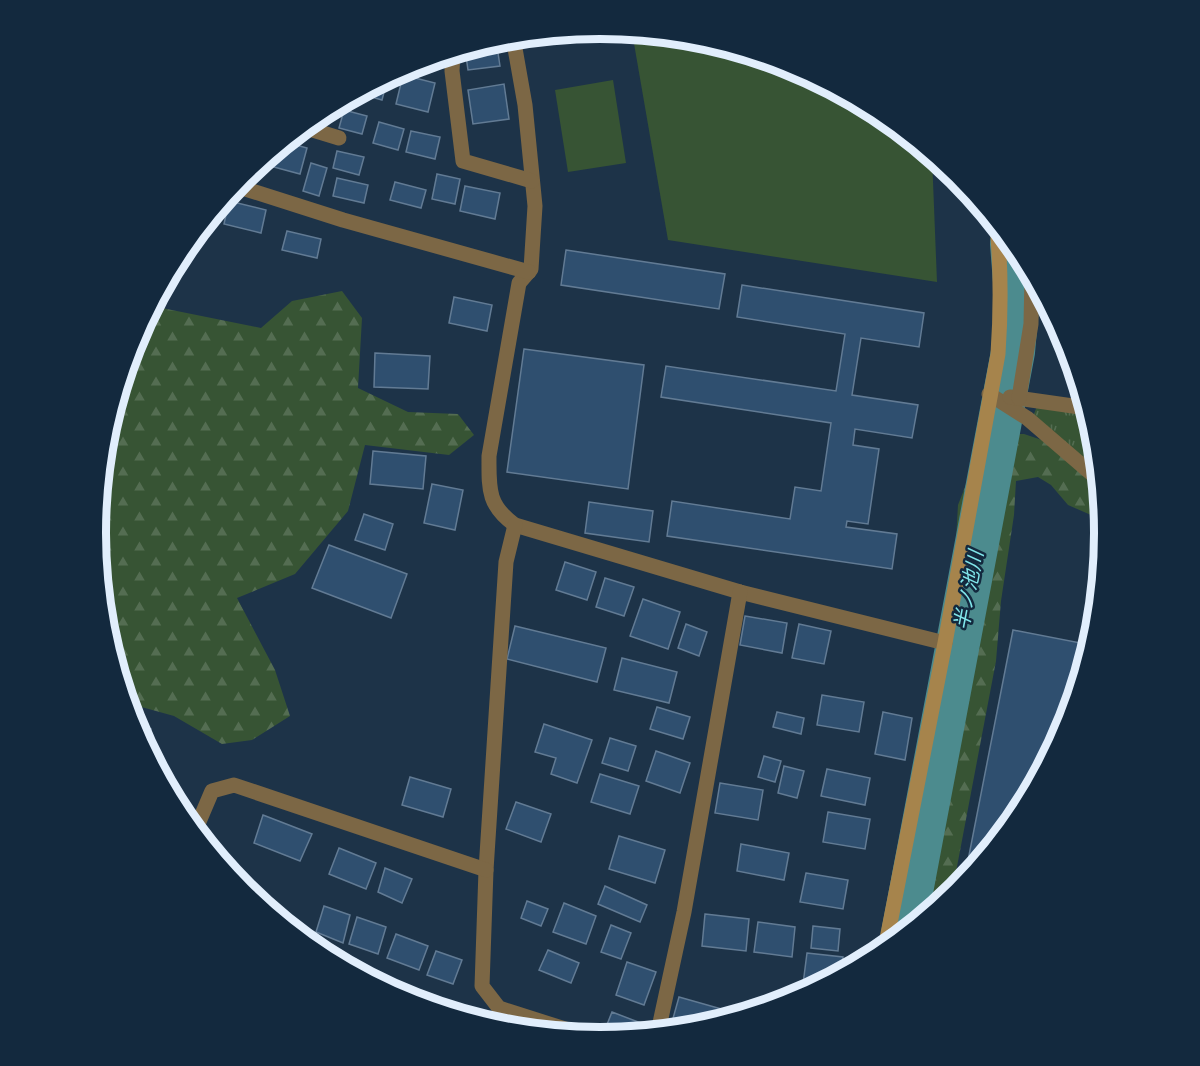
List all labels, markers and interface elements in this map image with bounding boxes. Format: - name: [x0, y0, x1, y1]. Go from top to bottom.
- water label: 半ノ池川: [947, 546, 989, 632]

